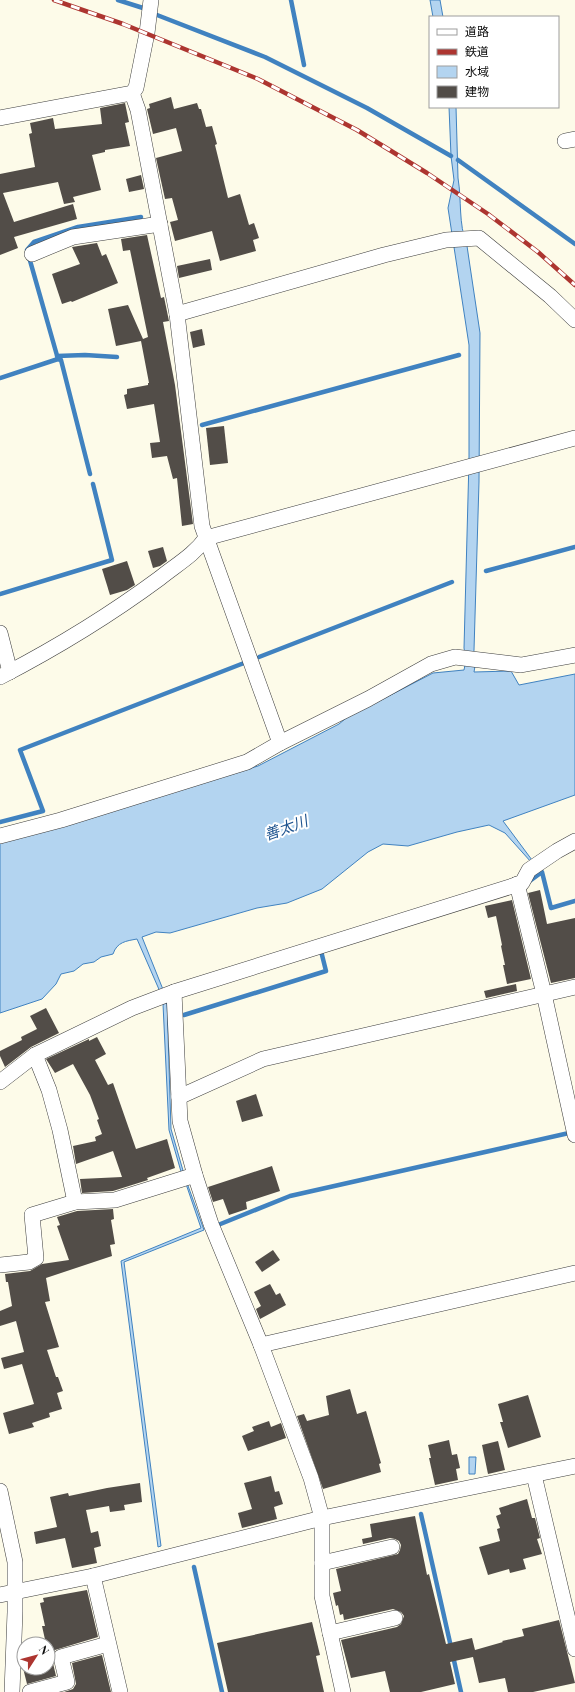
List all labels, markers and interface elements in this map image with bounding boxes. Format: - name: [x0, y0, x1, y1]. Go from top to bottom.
- legend: [429, 16, 559, 108]
- text: 道路: [465, 23, 489, 39]
- text: 鉄道: [465, 43, 489, 59]
- text: 水域: [465, 63, 489, 79]
- text: 建物: [465, 83, 489, 99]
- water label: 善太川: [261, 809, 312, 844]
- north arrow: [16, 1636, 56, 1676]
- text: N: [36, 1642, 53, 1657]

